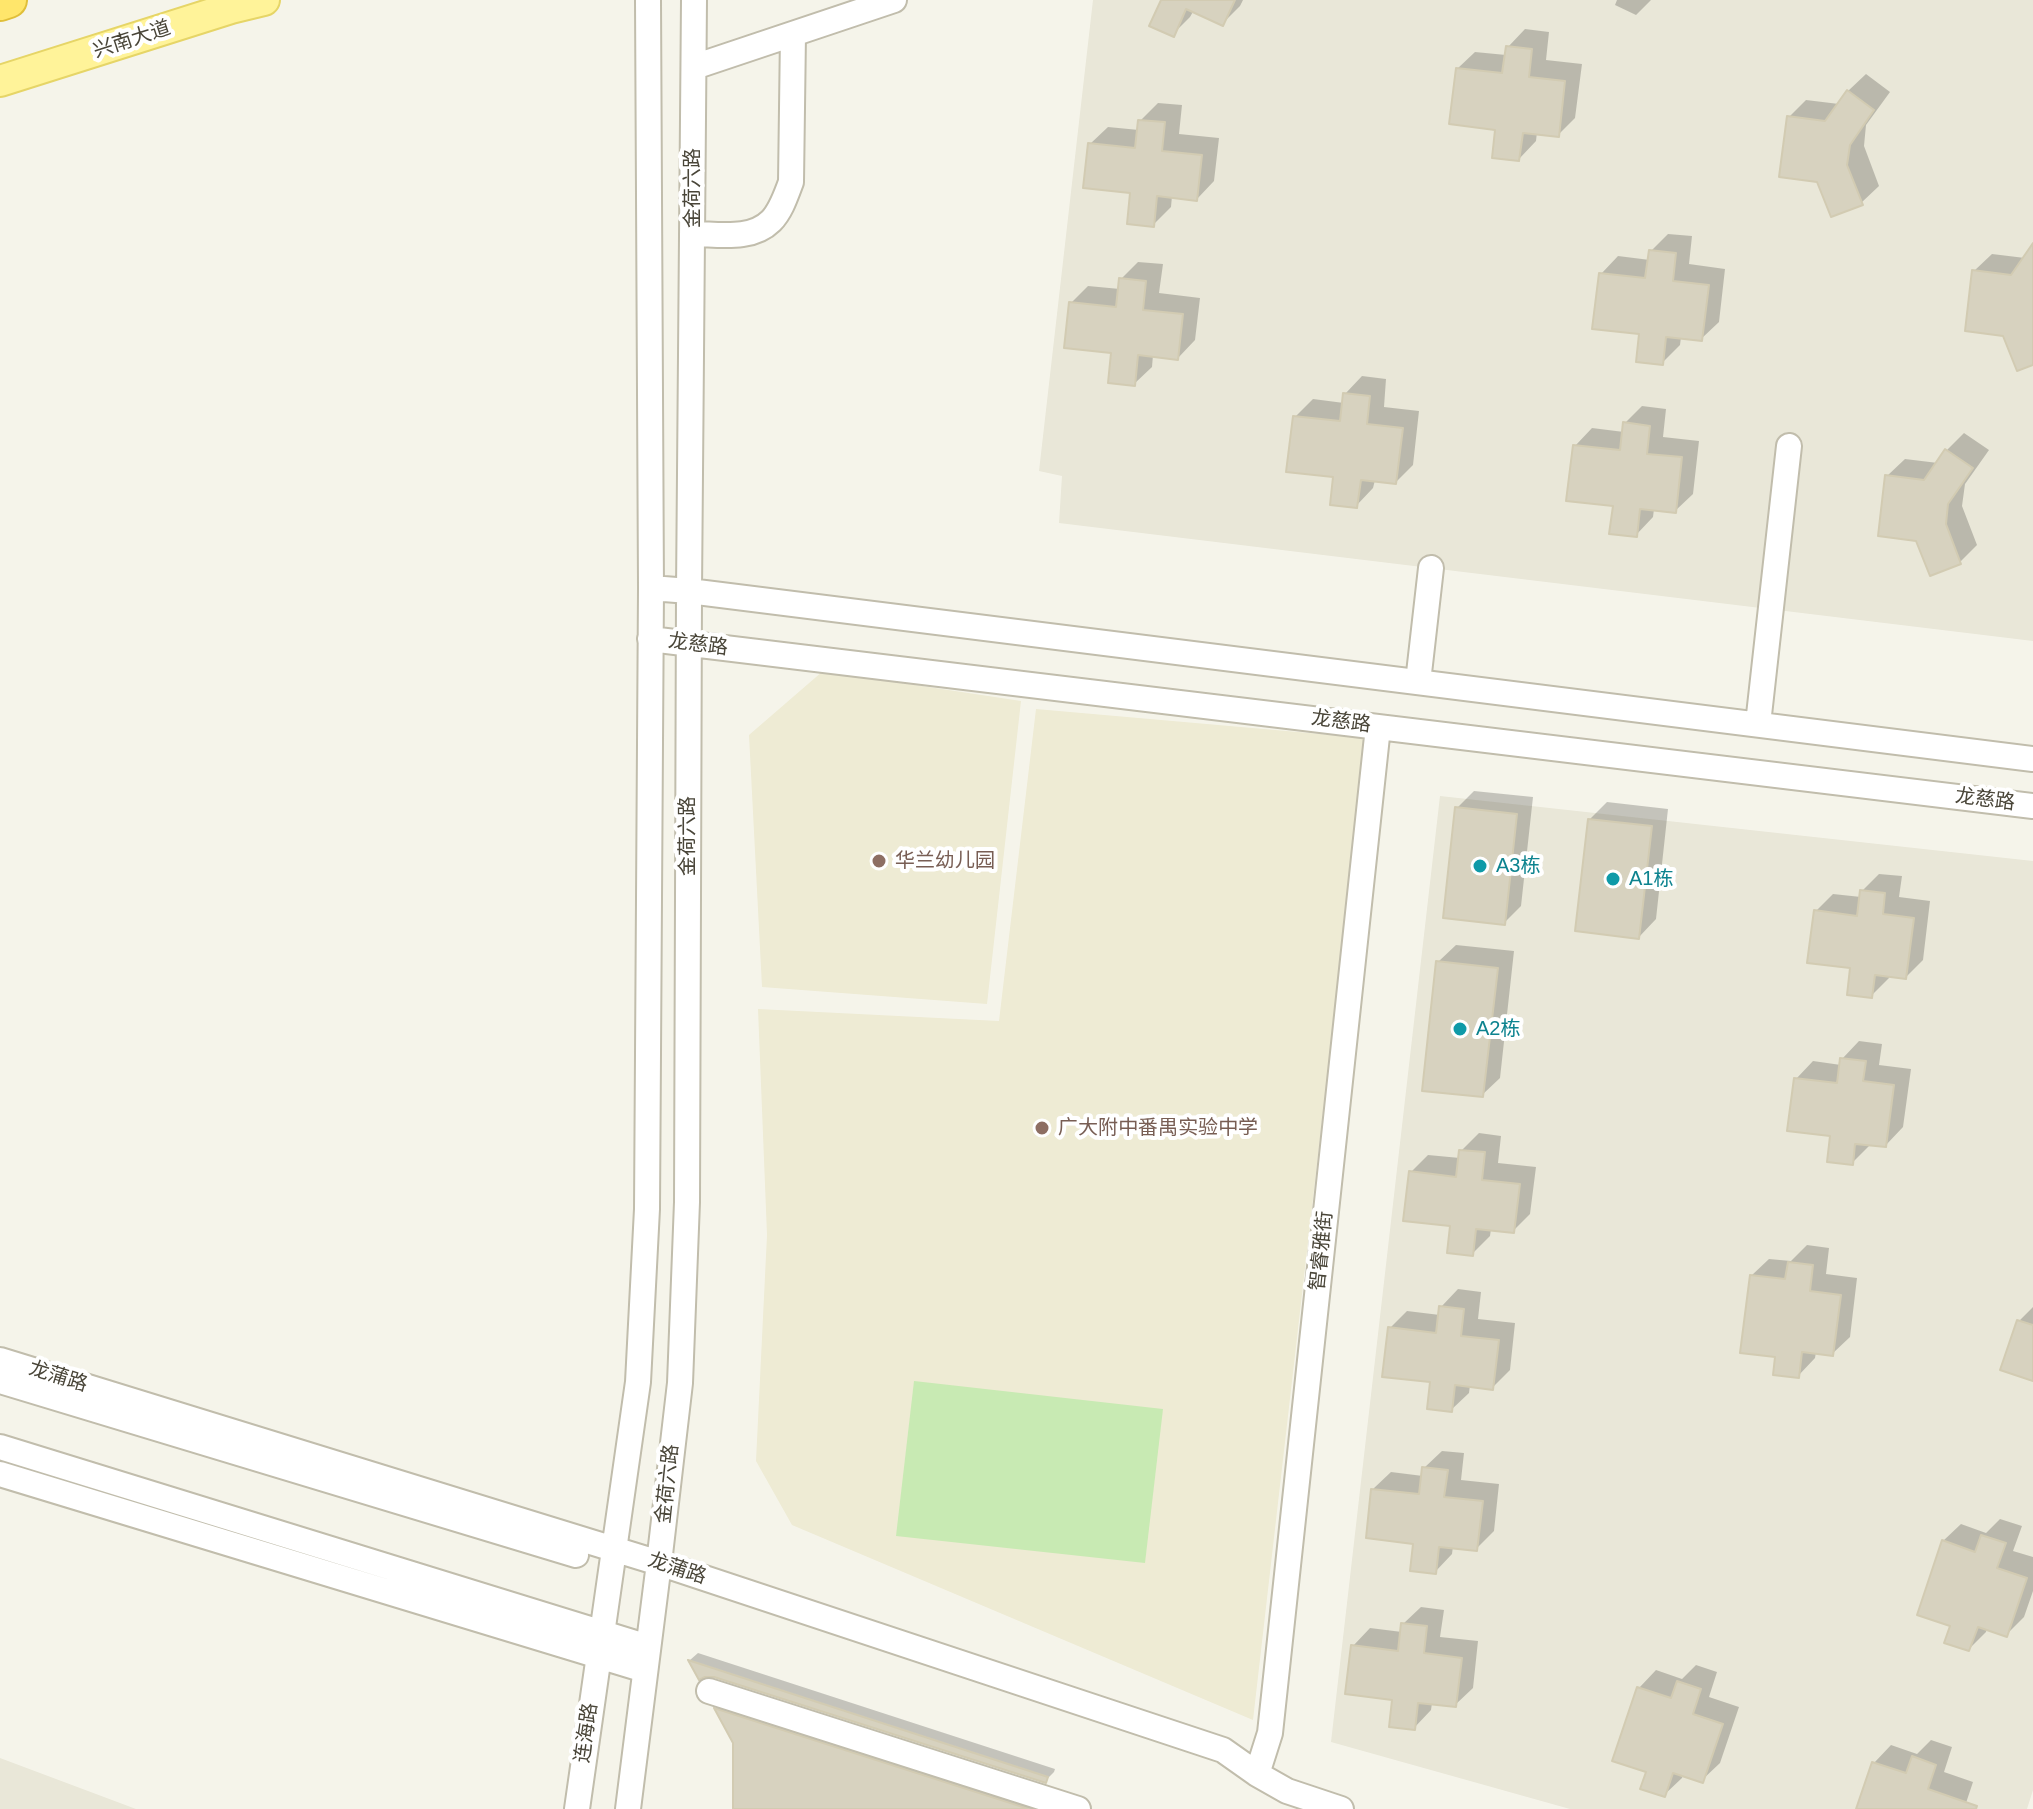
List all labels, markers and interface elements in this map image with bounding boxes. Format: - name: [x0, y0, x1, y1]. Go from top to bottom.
- street label: 兴南大道: [90, 16, 174, 64]
- street label: 金荷六路: [681, 148, 705, 228]
- street label: 龙慈路: [667, 629, 729, 661]
- street label: 龙慈路: [1310, 706, 1372, 738]
- street label: 龙慈路: [1954, 784, 2016, 816]
- street label: 金荷六路: [676, 796, 700, 876]
- place label: 华兰幼儿园: [895, 849, 995, 873]
- marker: 华兰幼儿园: [870, 852, 888, 870]
- place label: A3栋: [1496, 854, 1540, 878]
- marker: A3栋: [1471, 857, 1489, 875]
- place label: A1栋: [1629, 867, 1673, 891]
- marker: A1栋: [1604, 870, 1622, 888]
- place label: A2栋: [1476, 1017, 1520, 1041]
- marker: A2栋: [1451, 1020, 1469, 1038]
- place label: 广大附中番禺实验中学: [1058, 1116, 1258, 1140]
- marker: 广大附中番禺实验中学: [1033, 1119, 1051, 1137]
- street label: 智睿雅街: [1306, 1210, 1338, 1292]
- street label: 龙蒲路: [26, 1357, 90, 1397]
- street label: 金荷六路: [652, 1443, 684, 1525]
- street label: 龙蒲路: [645, 1548, 709, 1590]
- street label: 连海路: [571, 1702, 603, 1764]

